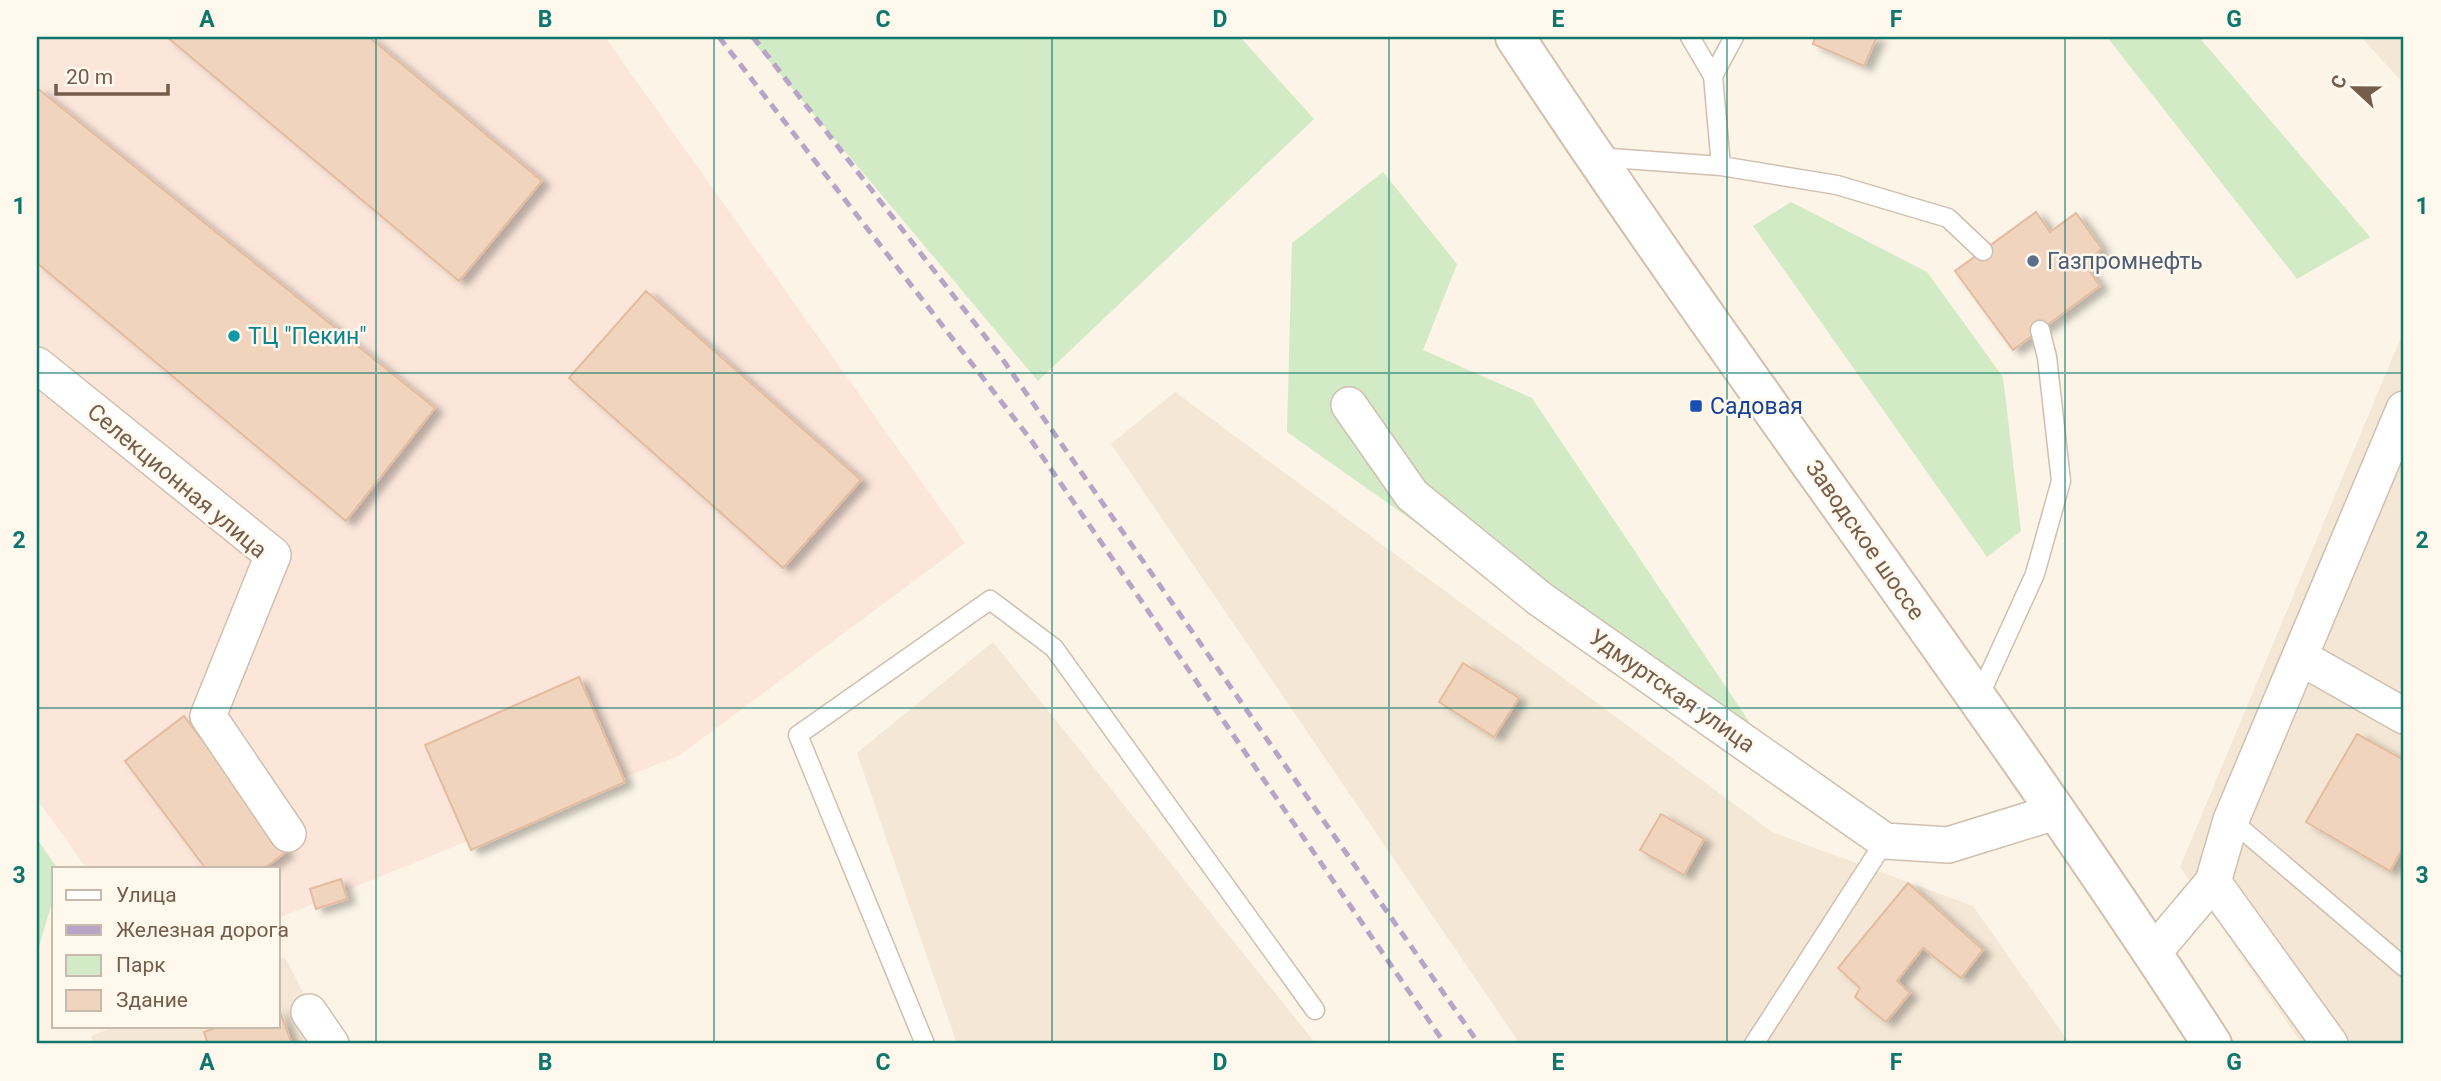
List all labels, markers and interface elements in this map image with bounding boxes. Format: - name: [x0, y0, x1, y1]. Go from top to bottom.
- text: A: [199, 6, 215, 33]
- text: B: [538, 6, 552, 33]
- text: C: [875, 6, 891, 33]
- text: D: [1213, 6, 1227, 33]
- text: E: [1552, 6, 1565, 33]
- text: F: [1890, 6, 1903, 33]
- text: G: [2226, 6, 2242, 33]
- scale bar: [56, 52, 168, 96]
- north arrow: [2318, 52, 2388, 122]
- text: 20 m: [66, 65, 113, 89]
- text: С: [2326, 72, 2352, 92]
- text: 1: [12, 193, 26, 220]
- text: 1: [2415, 193, 2429, 220]
- place label: Газпромнефть: [2047, 248, 2203, 275]
- marker: Газпромнефть: [2025, 253, 2041, 269]
- place label: ТЦ "Пекин": [248, 323, 367, 350]
- marker: ТЦ "Пекин": [226, 328, 242, 344]
- place label: Садовая: [1710, 393, 1803, 420]
- street label: Селекционная улица: [82, 398, 272, 564]
- marker: Садовая: [1688, 398, 1704, 414]
- street label: Заводское шоссе: [1800, 455, 1930, 625]
- text: 2: [12, 527, 26, 554]
- text: 2: [2415, 527, 2429, 554]
- street label: Удмуртская улица: [1584, 624, 1760, 758]
- text: 3: [12, 862, 26, 889]
- text: 3: [2415, 862, 2429, 889]
- legend: [52, 867, 280, 1028]
- text: Улица: [116, 883, 177, 907]
- text: Железная дорога: [116, 918, 289, 942]
- text: Парк: [116, 953, 166, 977]
- text: Здание: [116, 988, 188, 1012]
- text: A: [199, 1049, 215, 1076]
- text: B: [538, 1049, 552, 1076]
- text: C: [875, 1049, 891, 1076]
- text: D: [1213, 1049, 1227, 1076]
- text: E: [1552, 1049, 1565, 1076]
- text: F: [1890, 1049, 1903, 1076]
- text: G: [2226, 1049, 2242, 1076]

